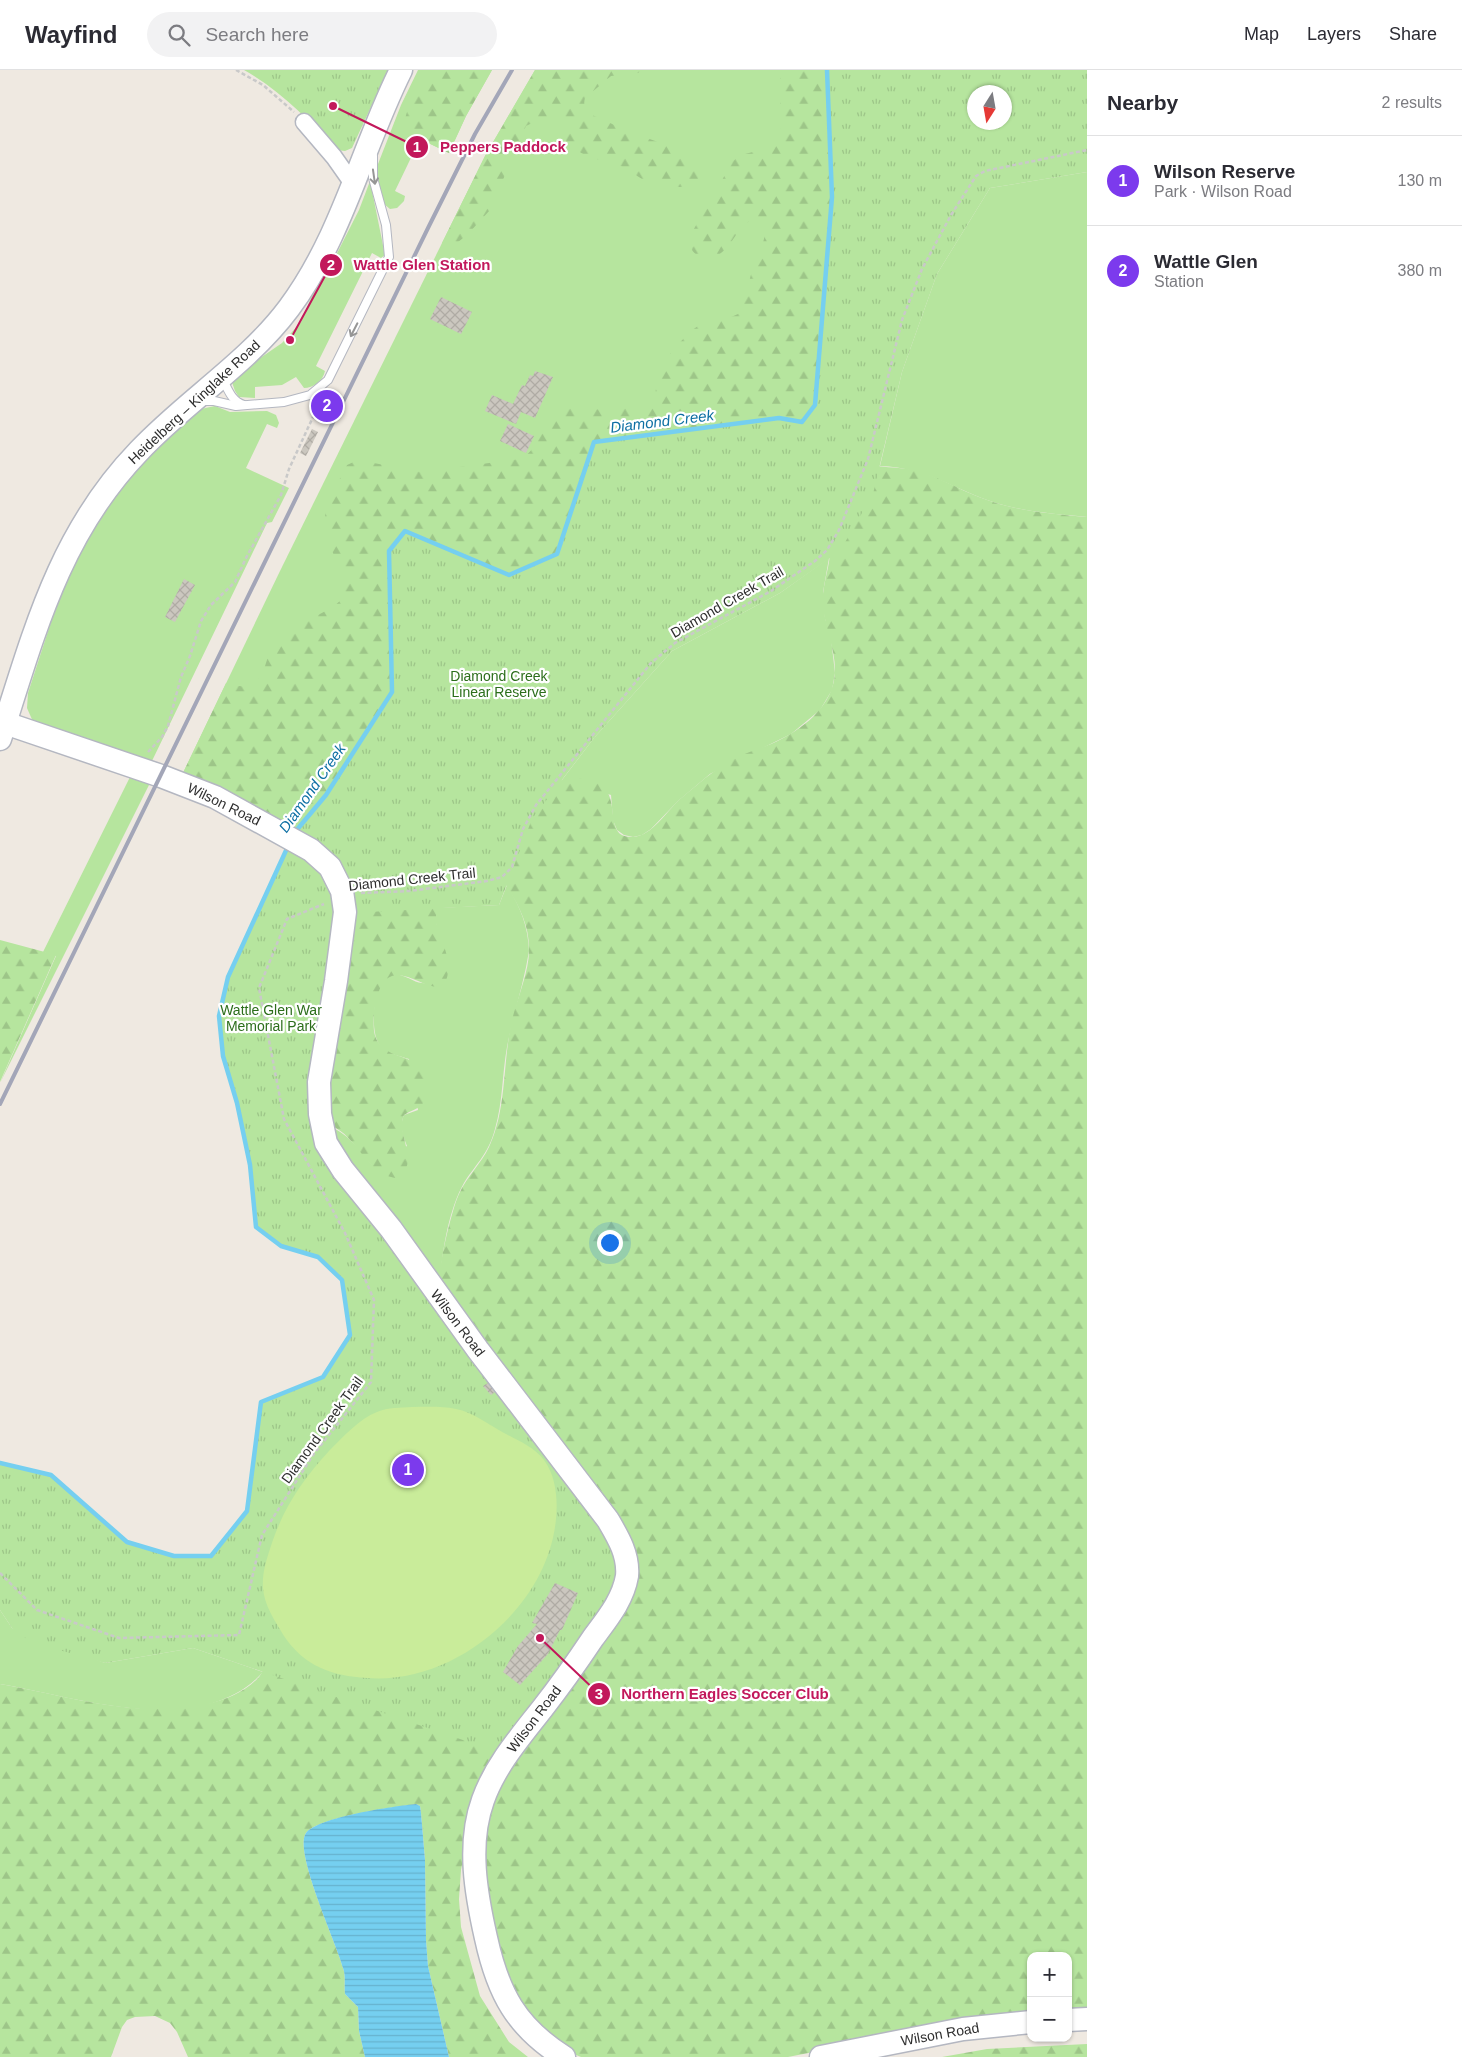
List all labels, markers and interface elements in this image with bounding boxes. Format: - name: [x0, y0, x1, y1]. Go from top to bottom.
- search box: [147, 12, 497, 57]
- text: Wayfind: [25, 21, 117, 48]
- icon: search: [165, 21, 193, 49]
- text: Search here: [205, 24, 309, 45]
- text: Map: [1244, 24, 1279, 44]
- text: Layers: [1307, 24, 1361, 44]
- text: Share: [1389, 24, 1437, 44]
- north arrow: [967, 85, 1012, 130]
- text: Nearby: [1107, 91, 1178, 114]
- text: 2 results: [1382, 94, 1442, 111]
- callout: Peppers Paddock: [405, 132, 576, 162]
- text: 1: [413, 138, 421, 155]
- text: Peppers Paddock: [440, 138, 567, 155]
- text: Wilson Reserve: [1154, 161, 1295, 182]
- one-way arrow: [369, 169, 379, 185]
- text: 1: [1119, 172, 1127, 189]
- text: 130 m: [1398, 172, 1442, 189]
- text: Park · Wilson Road: [1154, 183, 1292, 200]
- callout: Wattle Glen Station: [319, 250, 501, 280]
- text: Wattle Glen: [1154, 251, 1258, 272]
- text: 2: [327, 256, 335, 273]
- text: Wattle Glen Station: [354, 256, 490, 273]
- text: 2: [1119, 262, 1127, 279]
- text: 380 m: [1398, 262, 1442, 279]
- text: Station: [1154, 273, 1204, 290]
- one-way arrow: [349, 322, 359, 337]
- street label: Heidelberg – Kinglake Road: [125, 337, 263, 467]
- pin: 2: [311, 387, 343, 425]
- water label: Diamond Creek: [609, 406, 716, 436]
- street label: Diamond Creek Trail: [668, 563, 786, 641]
- park label: Diamond Creek Linear Reserve: [450, 668, 549, 700]
- water label: Diamond Creek: [275, 739, 350, 836]
- street label: Wilson Road: [185, 779, 263, 829]
- street label: Diamond Creek Trail: [348, 864, 476, 894]
- park label: Wattle Glen War Memorial Park: [220, 1002, 322, 1034]
- your location: [597, 1230, 623, 1256]
- street label: Wilson Road: [428, 1286, 488, 1360]
- street label: Diamond Creek Trail: [278, 1374, 366, 1486]
- pin: 1: [392, 1451, 424, 1489]
- callout: Northern Eagles Soccer Club: [587, 1679, 839, 1709]
- street label: Wilson Road: [504, 1682, 564, 1756]
- text: 3: [595, 1685, 603, 1702]
- text: Northern Eagles Soccer Club: [621, 1685, 829, 1702]
- map controls: [1027, 1952, 1072, 2042]
- button: +: [1027, 1952, 1072, 1997]
- button: −: [1027, 1997, 1072, 2042]
- street label: Wilson Road: [900, 2019, 980, 2049]

